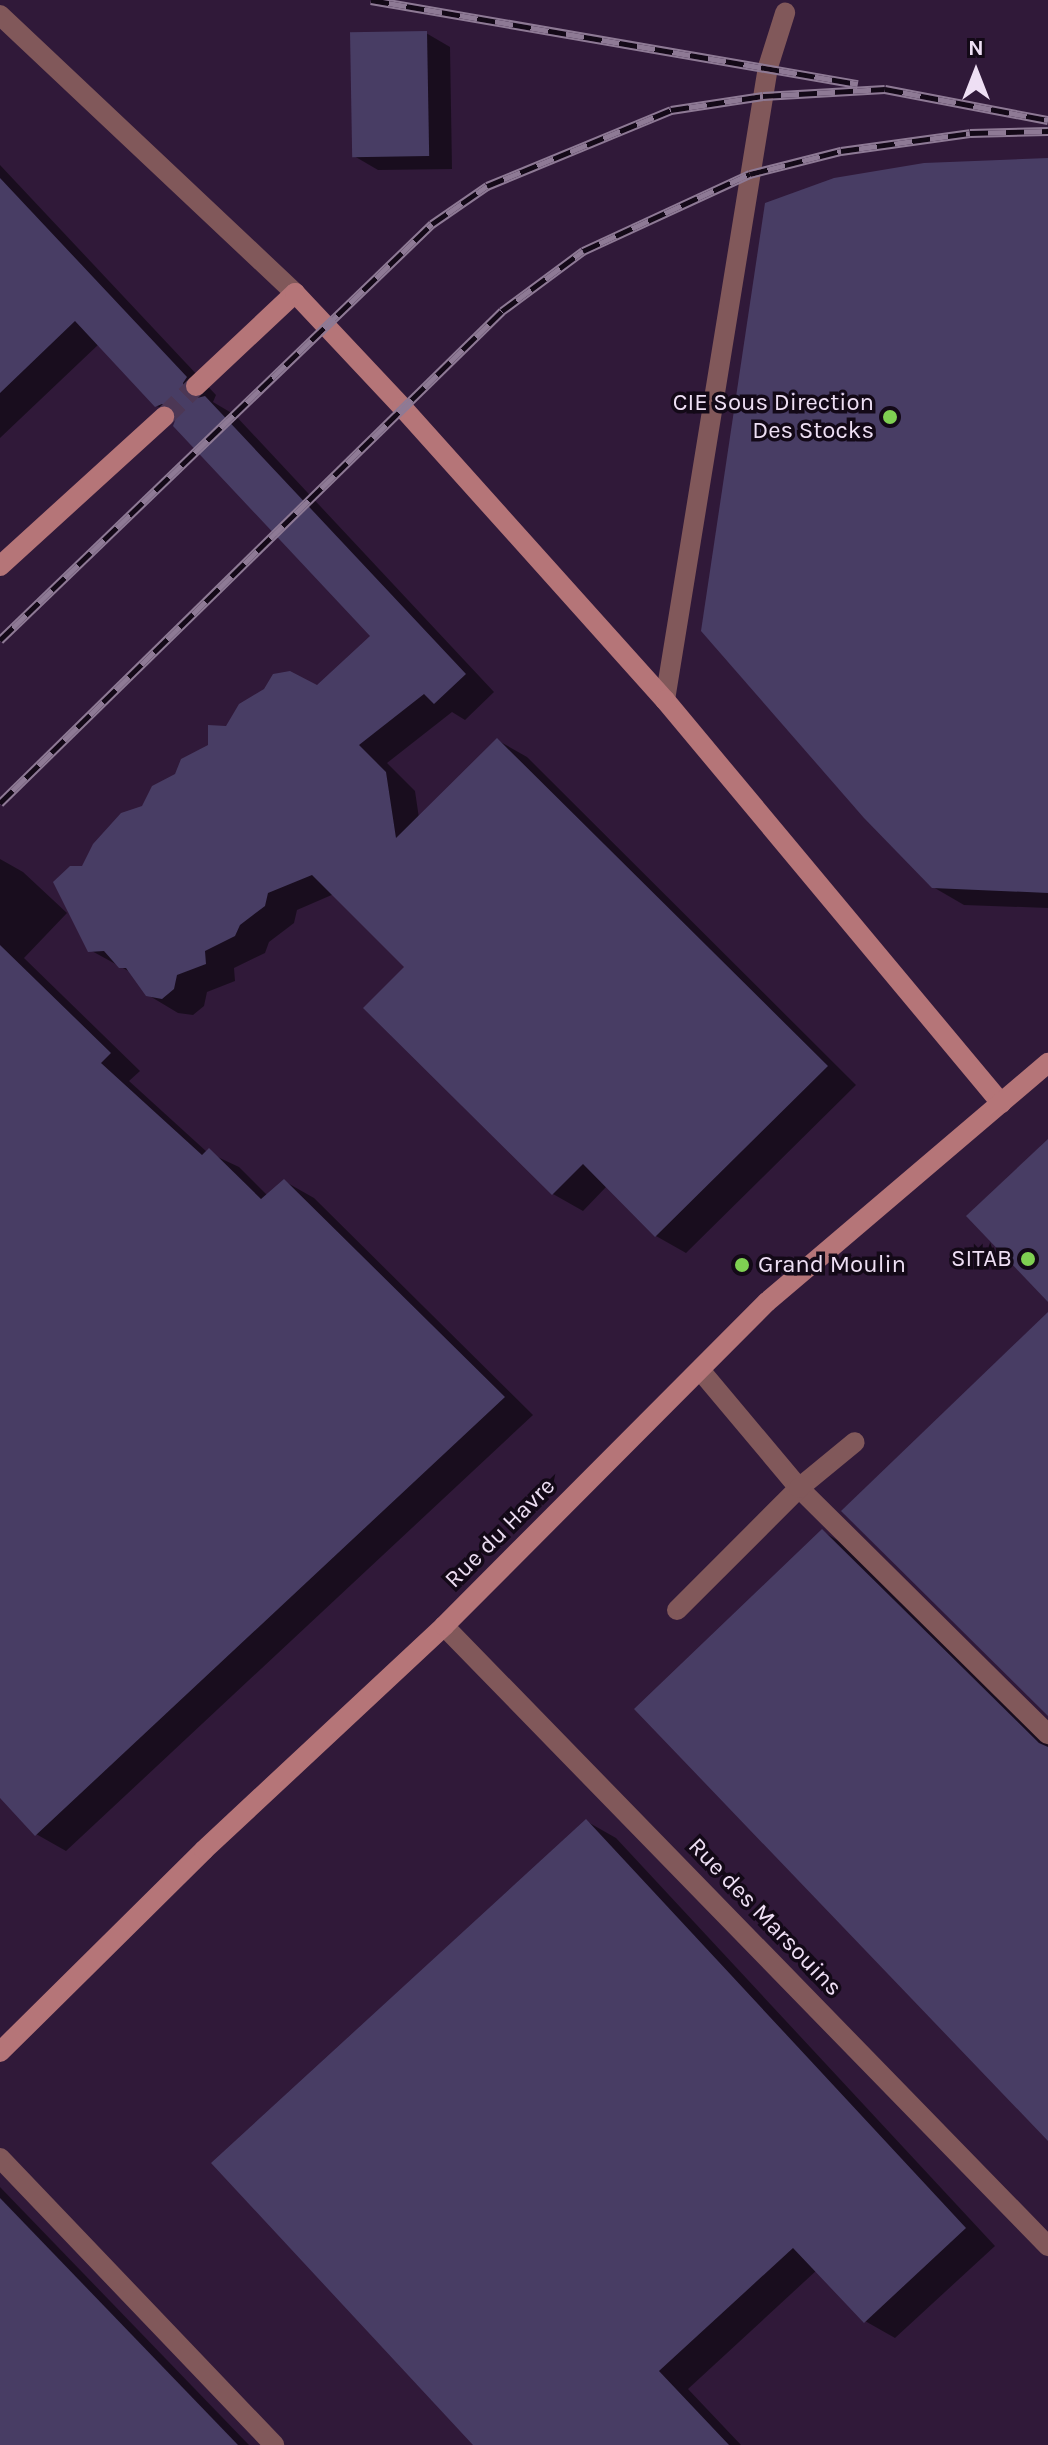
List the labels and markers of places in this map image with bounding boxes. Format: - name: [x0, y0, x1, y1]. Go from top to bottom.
- place label: CIE Sous Direction Des Stocks: [673, 389, 874, 445]
- marker: CIE Sous Direction Des Stocks: [881, 408, 899, 426]
- place label: SITAB: [951, 1245, 1012, 1273]
- marker: SITAB: [1019, 1250, 1037, 1268]
- place label: Grand Moulin: [758, 1251, 906, 1279]
- marker: Grand Moulin: [733, 1256, 751, 1274]

